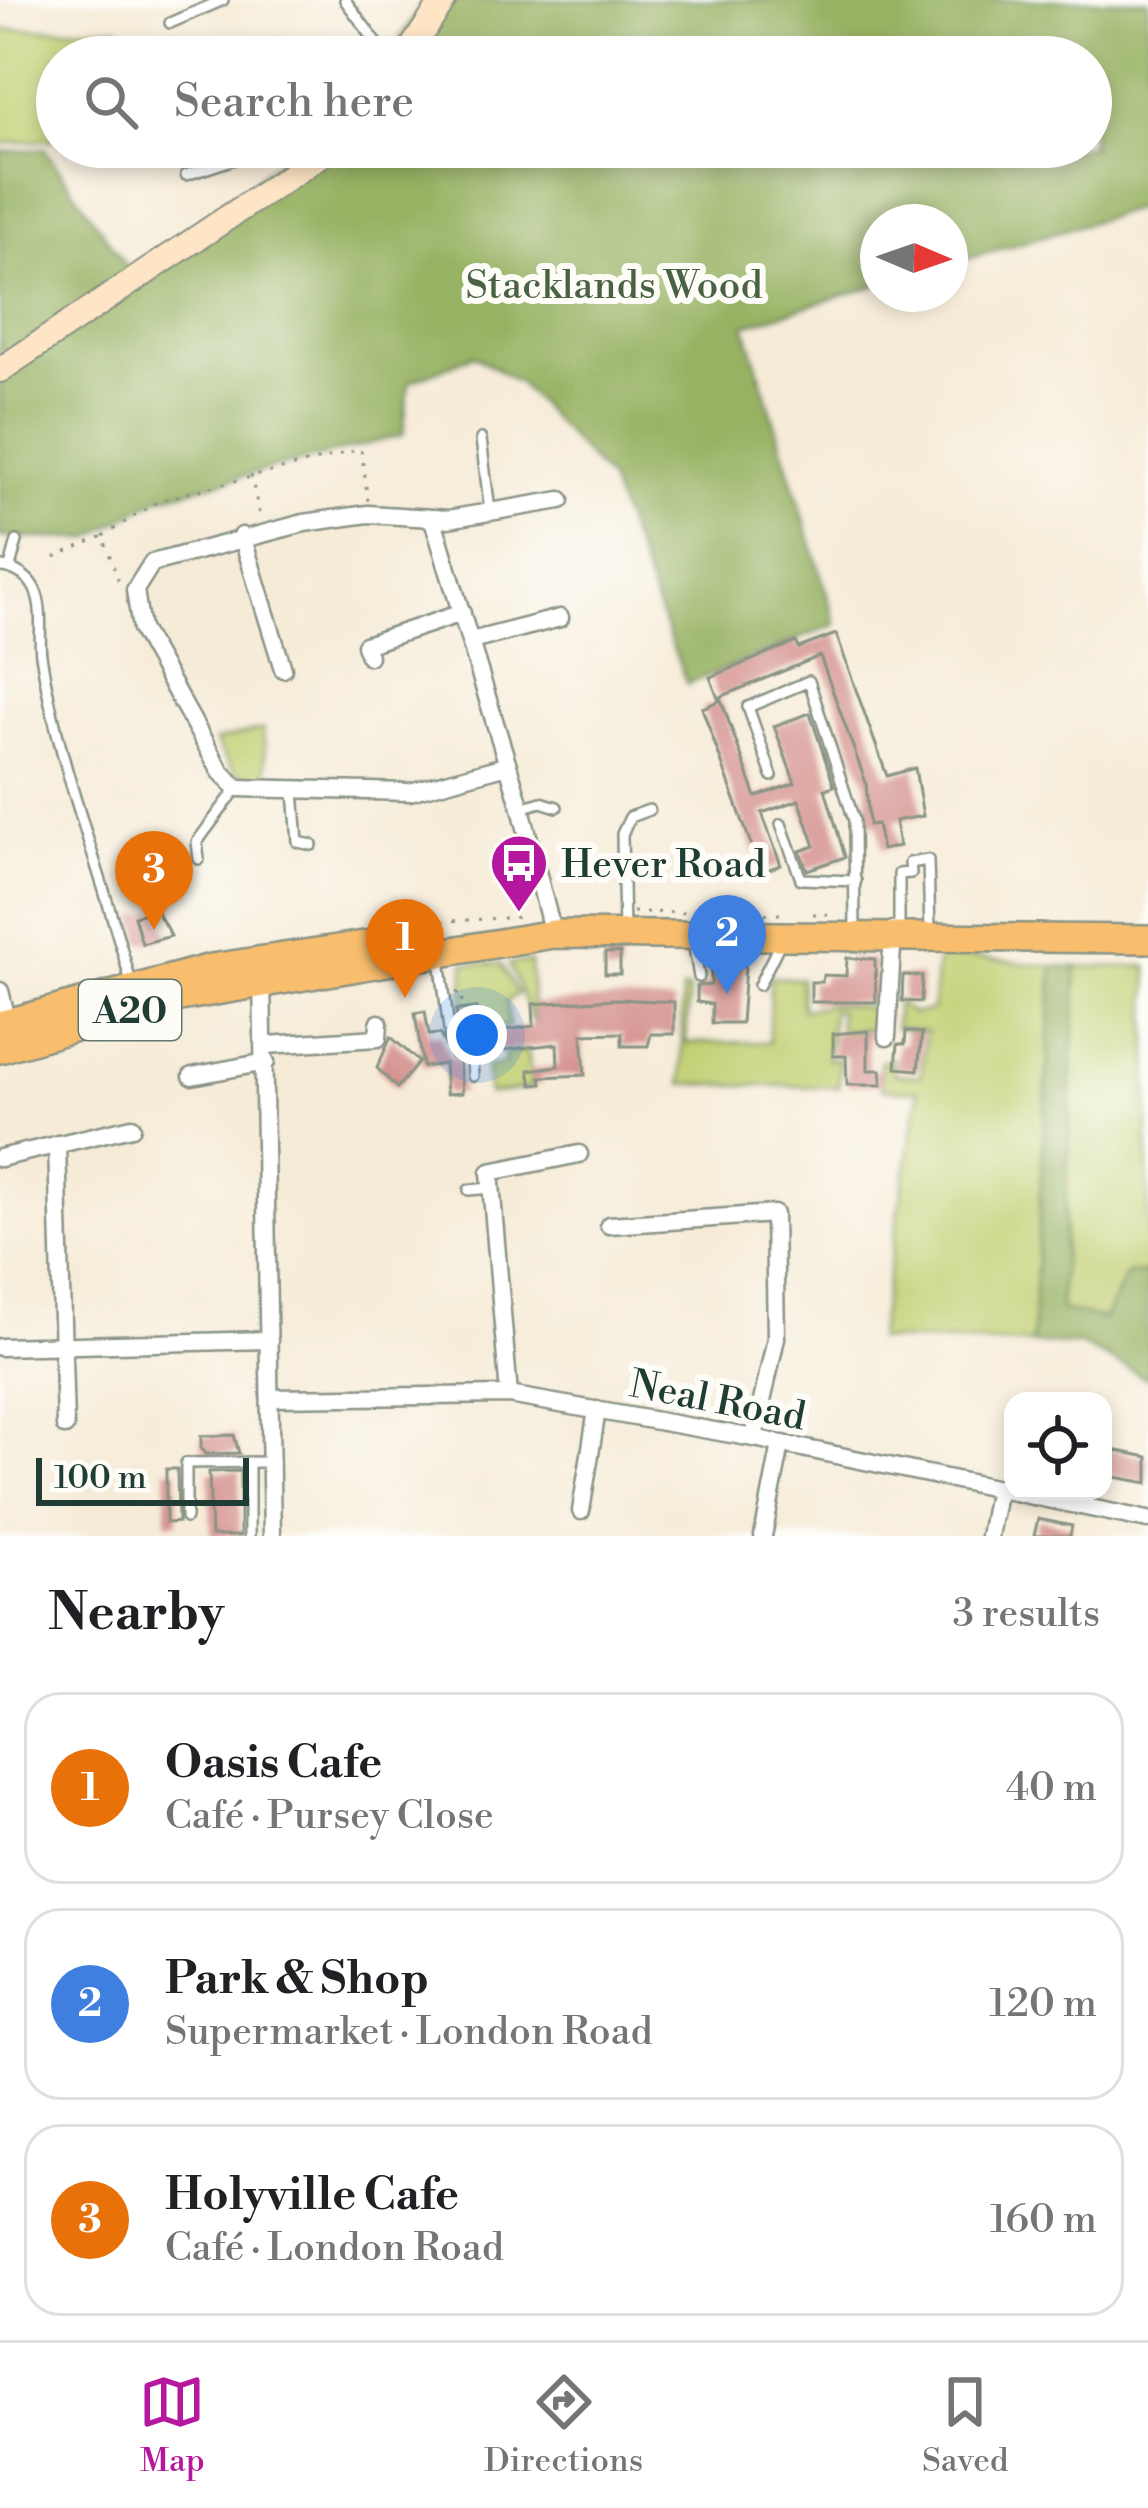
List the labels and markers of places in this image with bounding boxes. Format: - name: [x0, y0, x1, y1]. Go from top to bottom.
- pin: 3: [115, 831, 193, 930]
- bus stop icon: Hever Road: [488, 832, 550, 914]
- place label: Hever Road: [561, 841, 766, 890]
- pin: 2: [688, 895, 766, 994]
- pin: 1: [366, 899, 444, 998]

